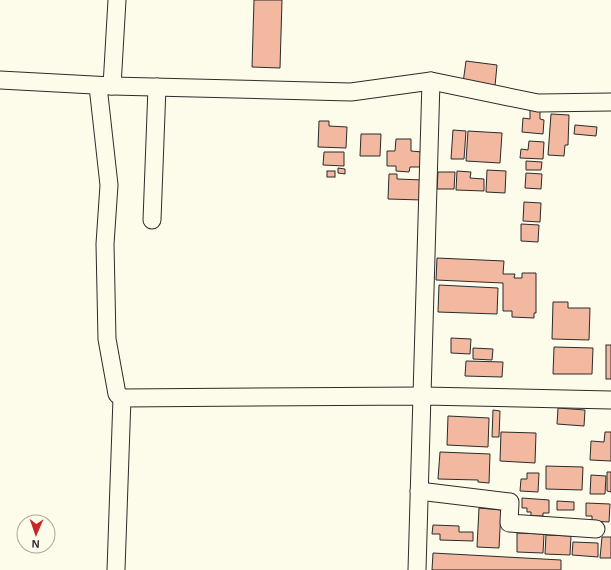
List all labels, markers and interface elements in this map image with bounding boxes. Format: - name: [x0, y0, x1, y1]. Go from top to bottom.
- north arrow: [16, 514, 56, 554]
- text: N: [31, 538, 40, 550]

